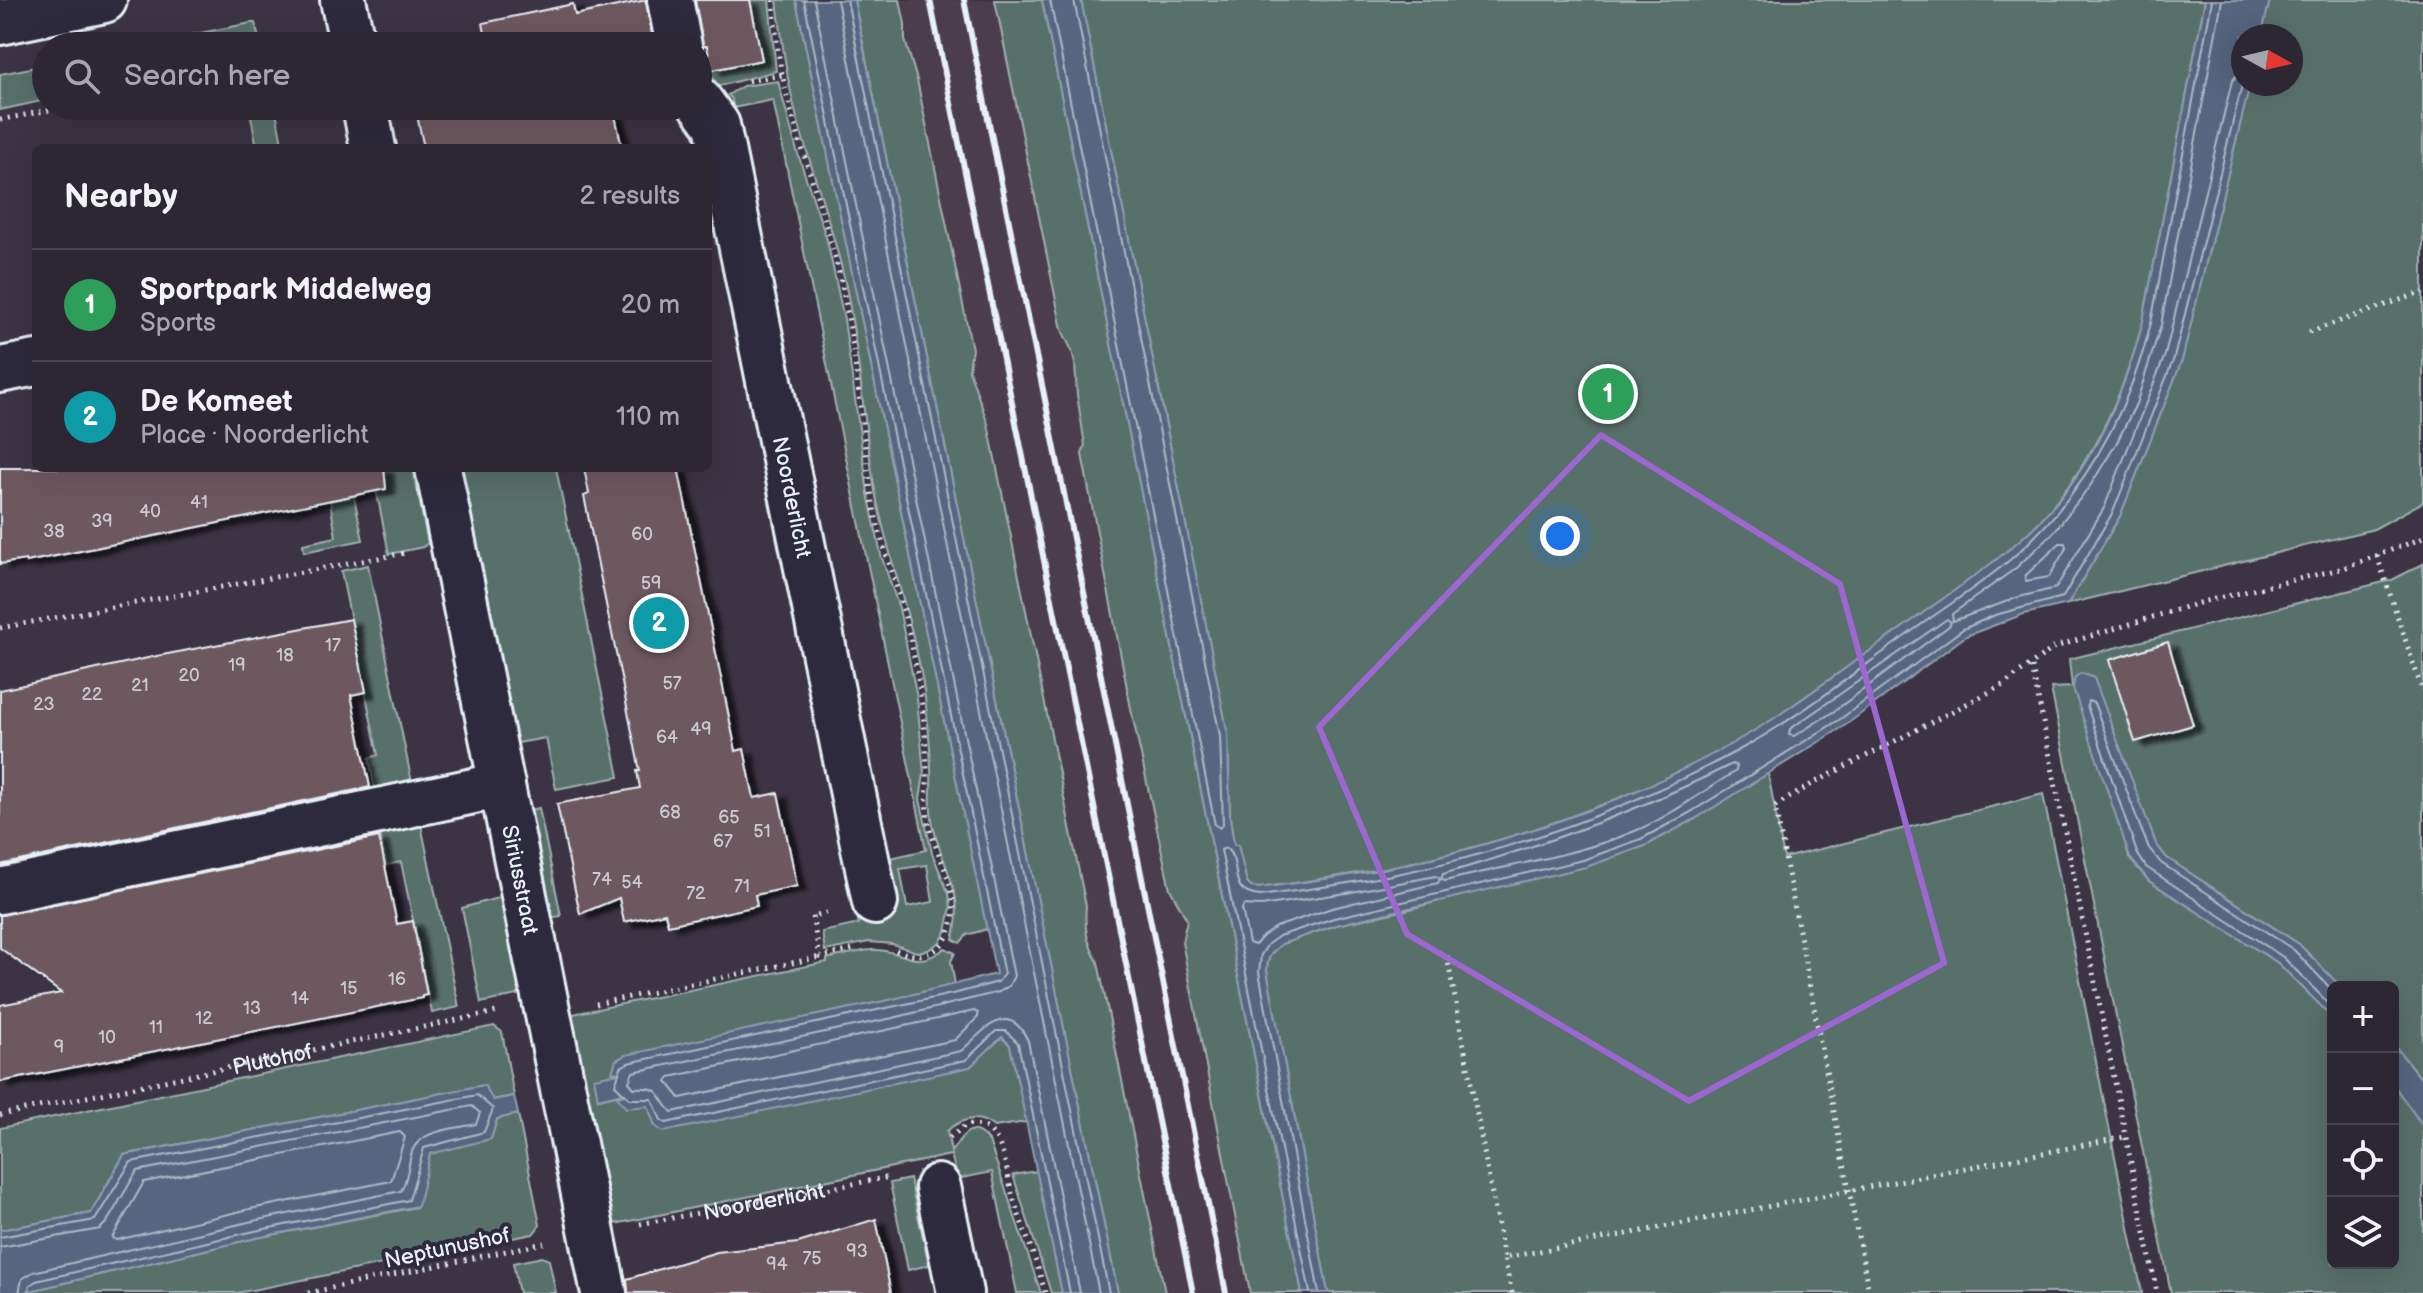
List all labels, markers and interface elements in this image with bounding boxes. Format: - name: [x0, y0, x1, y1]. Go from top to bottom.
- north arrow: [2231, 24, 2303, 96]
- search box: [32, 32, 712, 120]
- icon: search: [60, 54, 104, 98]
- text: Search here: [124, 58, 290, 94]
- text: Nearby: [64, 176, 178, 217]
- text: 2 results: [580, 181, 680, 212]
- text: Sportpark Middelweg: [140, 272, 432, 308]
- text: 1: [85, 290, 95, 321]
- text: 20 m: [621, 290, 680, 321]
- text: Sports: [140, 308, 216, 339]
- pin: 1: [1582, 364, 1634, 424]
- text: De Komeet: [140, 384, 293, 420]
- text: 2: [82, 402, 98, 433]
- text: 110 m: [616, 402, 680, 433]
- text: Place · Noorderlicht: [140, 420, 369, 451]
- street label: Noorderlicht: [766, 434, 817, 561]
- house number: 41: [190, 492, 208, 513]
- house number: 40: [139, 501, 161, 522]
- house number: 39: [91, 511, 113, 532]
- your location: [1540, 516, 1580, 556]
- house number: 38: [43, 521, 65, 542]
- house number: 60: [631, 524, 653, 545]
- house number: 59: [641, 573, 661, 594]
- pin: 2: [633, 593, 685, 653]
- house number: 17: [325, 635, 341, 656]
- house number: 18: [276, 645, 294, 666]
- house number: 19: [228, 655, 246, 676]
- house number: 20: [178, 665, 200, 686]
- house number: 57: [662, 673, 682, 694]
- house number: 21: [131, 675, 149, 696]
- house number: 22: [81, 684, 103, 705]
- house number: 23: [33, 694, 55, 715]
- house number: 49: [690, 719, 712, 740]
- house number: 64: [656, 727, 678, 748]
- house number: 68: [659, 802, 681, 823]
- house number: 65: [718, 807, 740, 828]
- house number: 51: [753, 821, 771, 842]
- street label: Siriusstraat: [495, 823, 544, 938]
- house number: 67: [713, 831, 733, 852]
- house number: 74: [592, 869, 612, 890]
- house number: 54: [621, 872, 643, 893]
- house number: 71: [734, 876, 750, 897]
- house number: 72: [686, 883, 706, 904]
- house number: 16: [388, 969, 406, 990]
- house number: 15: [340, 978, 358, 999]
- map controls: [2327, 981, 2399, 1269]
- button: +: [2327, 981, 2399, 1053]
- house number: 14: [291, 988, 309, 1009]
- house number: 13: [243, 998, 261, 1019]
- house number: 12: [195, 1008, 213, 1029]
- house number: 11: [149, 1017, 163, 1038]
- house number: 10: [98, 1027, 116, 1048]
- house number: 9: [54, 1037, 64, 1058]
- street label: Plutohof: [230, 1038, 315, 1081]
- button: −: [2327, 1053, 2399, 1125]
- button: locate: [2327, 1125, 2399, 1197]
- street label: Noorderlicht: [701, 1177, 827, 1227]
- button: layers: [2327, 1197, 2399, 1269]
- street label: Neptunushof: [382, 1222, 513, 1275]
- house number: 93: [846, 1241, 868, 1262]
- house number: 75: [802, 1248, 822, 1269]
- house number: 94: [766, 1254, 788, 1275]

